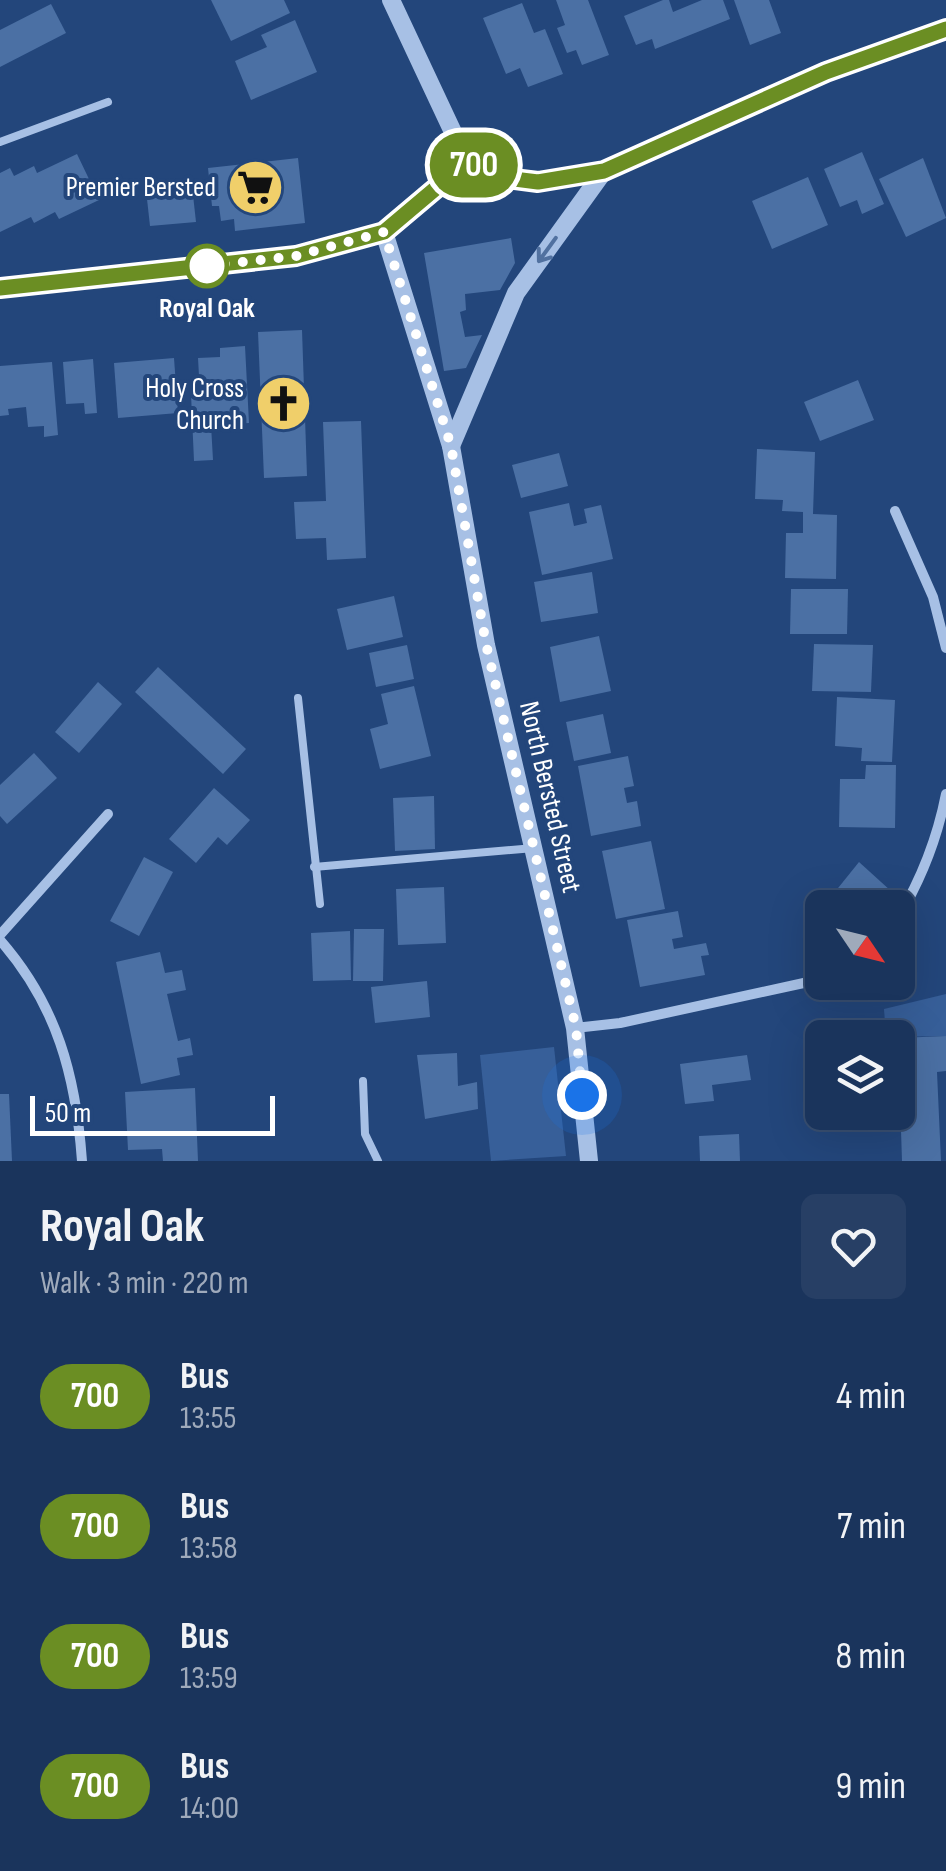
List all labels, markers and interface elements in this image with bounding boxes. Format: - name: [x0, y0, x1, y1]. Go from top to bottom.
- line badge: 700: [416, 132, 532, 198]
- text: 700: [450, 144, 498, 187]
- supermarket icon: Premier Bersted: [225, 157, 285, 217]
- place label: Premier Bersted: [66, 171, 216, 204]
- one-way arrow: [537, 236, 558, 263]
- marker: Royal Oak: [186, 245, 228, 287]
- place label: Royal Oak: [159, 292, 255, 325]
- place label: Holy Cross Church: [145, 372, 244, 437]
- church icon: Holy Cross Church: [253, 374, 313, 434]
- street label: North Bersted Street: [512, 698, 588, 896]
- north arrow: [805, 890, 915, 1000]
- map controls: [805, 890, 915, 1130]
- button: layers: [805, 1020, 915, 1130]
- your location: [557, 1070, 607, 1120]
- scale bar: [30, 1091, 275, 1136]
- text: 50 m: [45, 1097, 91, 1130]
- button: heart: [801, 1194, 906, 1299]
- text: Royal Oak: [40, 1198, 204, 1255]
- text: Walk · 3 min · 220 m: [40, 1264, 249, 1303]
- text: Bus: [180, 1354, 229, 1399]
- text: 4 min: [836, 1374, 906, 1419]
- text: 700: [71, 1375, 119, 1418]
- text: 13:55: [180, 1399, 236, 1438]
- text: Bus: [180, 1484, 229, 1529]
- text: 7 min: [837, 1504, 906, 1549]
- text: 700: [71, 1505, 119, 1548]
- text: 13:58: [180, 1529, 238, 1568]
- text: Bus: [180, 1614, 229, 1659]
- text: 8 min: [836, 1634, 906, 1679]
- text: 700: [71, 1635, 119, 1678]
- text: 13:59: [180, 1659, 238, 1698]
- text: Bus: [180, 1744, 229, 1789]
- text: 9 min: [835, 1764, 906, 1809]
- text: 700: [71, 1765, 119, 1808]
- text: 14:00: [180, 1789, 239, 1828]

